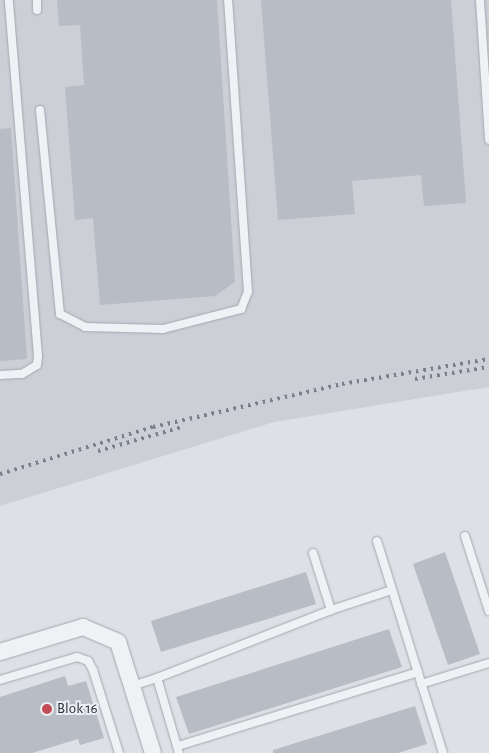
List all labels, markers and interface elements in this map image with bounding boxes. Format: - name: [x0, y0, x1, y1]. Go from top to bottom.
- place label: Blok 16: [57, 700, 98, 718]
- marker: Blok 16: [41, 703, 53, 715]

